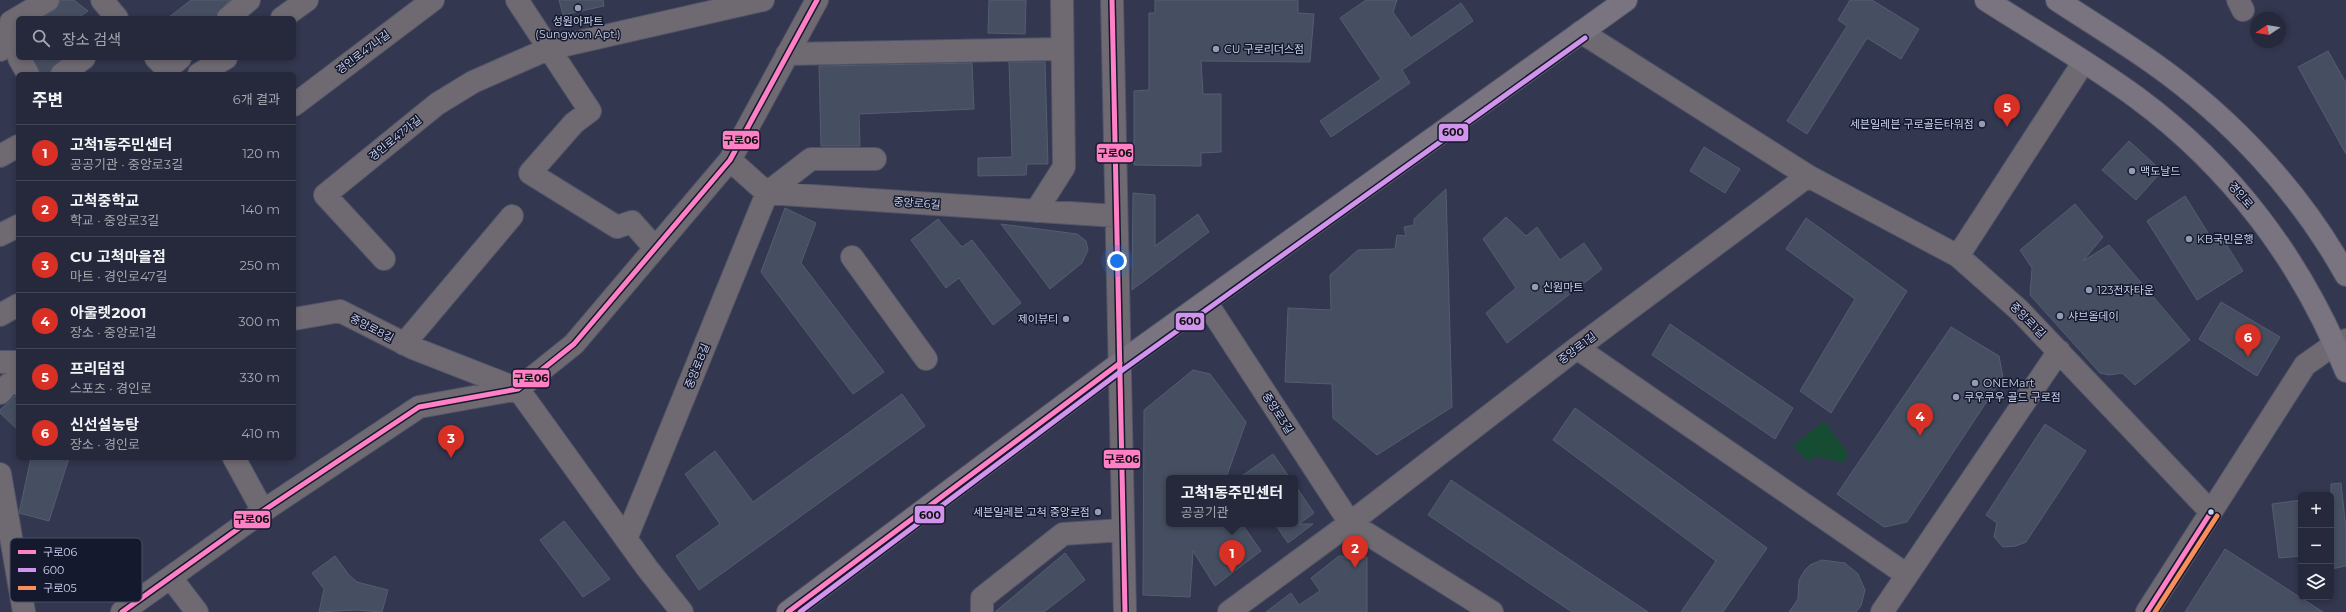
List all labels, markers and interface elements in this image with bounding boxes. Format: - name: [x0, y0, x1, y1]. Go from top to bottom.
- marker: 성원아파트 (Sungwon Apt.): [573, 3, 583, 13]
- north arrow: [2250, 12, 2286, 48]
- place label: 성원아파트 (Sungwon Apt.): [535, 14, 621, 41]
- search box: [16, 16, 296, 60]
- icon: search: [30, 27, 52, 49]
- street label: 경인로47나길: [333, 27, 393, 77]
- text: 장소 검색: [62, 30, 121, 49]
- place label: CU 구로리더스점: [1224, 42, 1304, 56]
- marker: CU 구로리더스점: [1211, 44, 1221, 54]
- text: 주변: [32, 90, 63, 110]
- text: 6개 결과: [233, 91, 280, 107]
- pin: 5: [1994, 94, 2020, 127]
- street label: 경인로47가길: [366, 112, 424, 164]
- place label: 세븐일레븐 구로골든타워점: [1850, 117, 1974, 131]
- marker: 세븐일레븐 구로골든타워점: [1977, 119, 1987, 129]
- line badge: 600: [1438, 123, 1469, 142]
- text: 600: [1442, 125, 1464, 139]
- line badge: 구로06: [722, 130, 760, 150]
- text: 구로06: [724, 133, 758, 147]
- text: 고척1동주민센터: [70, 135, 172, 154]
- line badge: 구로06: [1096, 143, 1134, 163]
- text: 1: [42, 145, 48, 161]
- text: 120 m: [242, 145, 280, 161]
- text: 구로06: [1098, 146, 1132, 160]
- text: 공공기관 · 중앙로3길: [70, 156, 183, 172]
- place label: 맥도날드: [2140, 164, 2180, 178]
- marker: 맥도날드: [2127, 166, 2137, 176]
- street label: 경인로: [2226, 179, 2256, 211]
- text: 고척중학교: [70, 191, 139, 210]
- street label: 중앙로6길: [893, 194, 941, 212]
- text: 2: [41, 201, 49, 217]
- text: 140 m: [241, 201, 280, 217]
- text: 학교 · 중앙로3길: [70, 212, 159, 228]
- place label: KB국민은행: [2197, 232, 2254, 246]
- marker: KB국민은행: [2184, 234, 2194, 244]
- text: CU 고척마을점: [70, 247, 166, 266]
- your location: [1107, 251, 1127, 271]
- text: 3: [41, 257, 49, 273]
- text: 250 m: [239, 257, 280, 273]
- text: 마트 · 경인로47길: [70, 268, 167, 284]
- place label: 신원마트: [1543, 280, 1583, 294]
- marker: 신원마트: [1530, 282, 1540, 292]
- place label: 123전자타운: [2097, 283, 2154, 297]
- marker: 123전자타운: [2084, 285, 2094, 295]
- street label: 중앙로1길: [2007, 299, 2049, 341]
- text: 아울렛2001: [70, 303, 146, 322]
- place label: 샤브올데이: [2068, 309, 2119, 323]
- street label: 중앙로8길: [348, 311, 396, 345]
- marker: 샤브올데이: [2055, 311, 2065, 321]
- place label: 제이뷰티: [1018, 312, 1058, 326]
- line badge: 600: [1175, 312, 1205, 331]
- text: 4: [41, 313, 49, 329]
- text: 300 m: [238, 313, 280, 329]
- marker: 제이뷰티: [1061, 314, 1071, 324]
- text: 600: [1179, 314, 1201, 328]
- text: 장소 · 중앙로1길: [70, 324, 157, 340]
- pin: 6: [2235, 324, 2261, 357]
- street label: 중앙로1길: [1555, 329, 1599, 367]
- street label: 중앙로8길: [682, 341, 712, 391]
- text: 프리덤짐: [70, 359, 125, 378]
- text: 5: [41, 369, 49, 385]
- text: 330 m: [240, 369, 280, 385]
- line badge: 구로06: [512, 369, 550, 388]
- text: 구로06: [514, 371, 548, 385]
- place label: ONEMart: [1983, 376, 2035, 390]
- marker: ONEMart: [1970, 378, 1980, 388]
- text: 스포츠 · 경인로: [70, 380, 152, 396]
- street label: 중앙로3길: [1259, 390, 1297, 436]
- place label: 쿠우쿠우 골드 구로점: [1964, 390, 2061, 404]
- marker: 쿠우쿠우 골드 구로점: [1951, 392, 1961, 402]
- pin: 4: [1907, 403, 1933, 436]
- text: 신선설농탕: [70, 415, 139, 434]
- text: 6: [41, 425, 49, 441]
- text: 410 m: [241, 425, 280, 441]
- pin: 3: [438, 425, 464, 458]
- text: 장소 · 경인로: [70, 436, 140, 452]
- line badge: 구로06: [1103, 449, 1141, 469]
- text: 구로06: [1105, 452, 1139, 466]
- popup: [1166, 475, 1298, 527]
- text: 고척1동주민센터: [1181, 483, 1283, 502]
- map controls: [2298, 492, 2334, 600]
- button: +: [2298, 492, 2334, 528]
- text: 공공기관: [1181, 504, 1229, 520]
- line badge: 600: [914, 505, 945, 524]
- place label: 세븐일레븐 고척 중앙로점: [973, 505, 1090, 519]
- marker: 세븐일레븐 고척 중앙로점: [1093, 507, 1103, 517]
- unlabelled marker: [2206, 507, 2216, 517]
- text: 600: [919, 508, 941, 522]
- line badge: 구로06: [233, 510, 271, 529]
- text: 구로06: [235, 512, 269, 526]
- button: −: [2298, 528, 2334, 564]
- pin: 2: [1342, 535, 1368, 568]
- legend: [10, 538, 142, 602]
- pin: 1: [1219, 540, 1245, 573]
- text: 구로06: [43, 545, 78, 559]
- text: 600: [43, 563, 64, 577]
- button: layers: [2298, 564, 2334, 600]
- text: 구로05: [43, 581, 77, 595]

